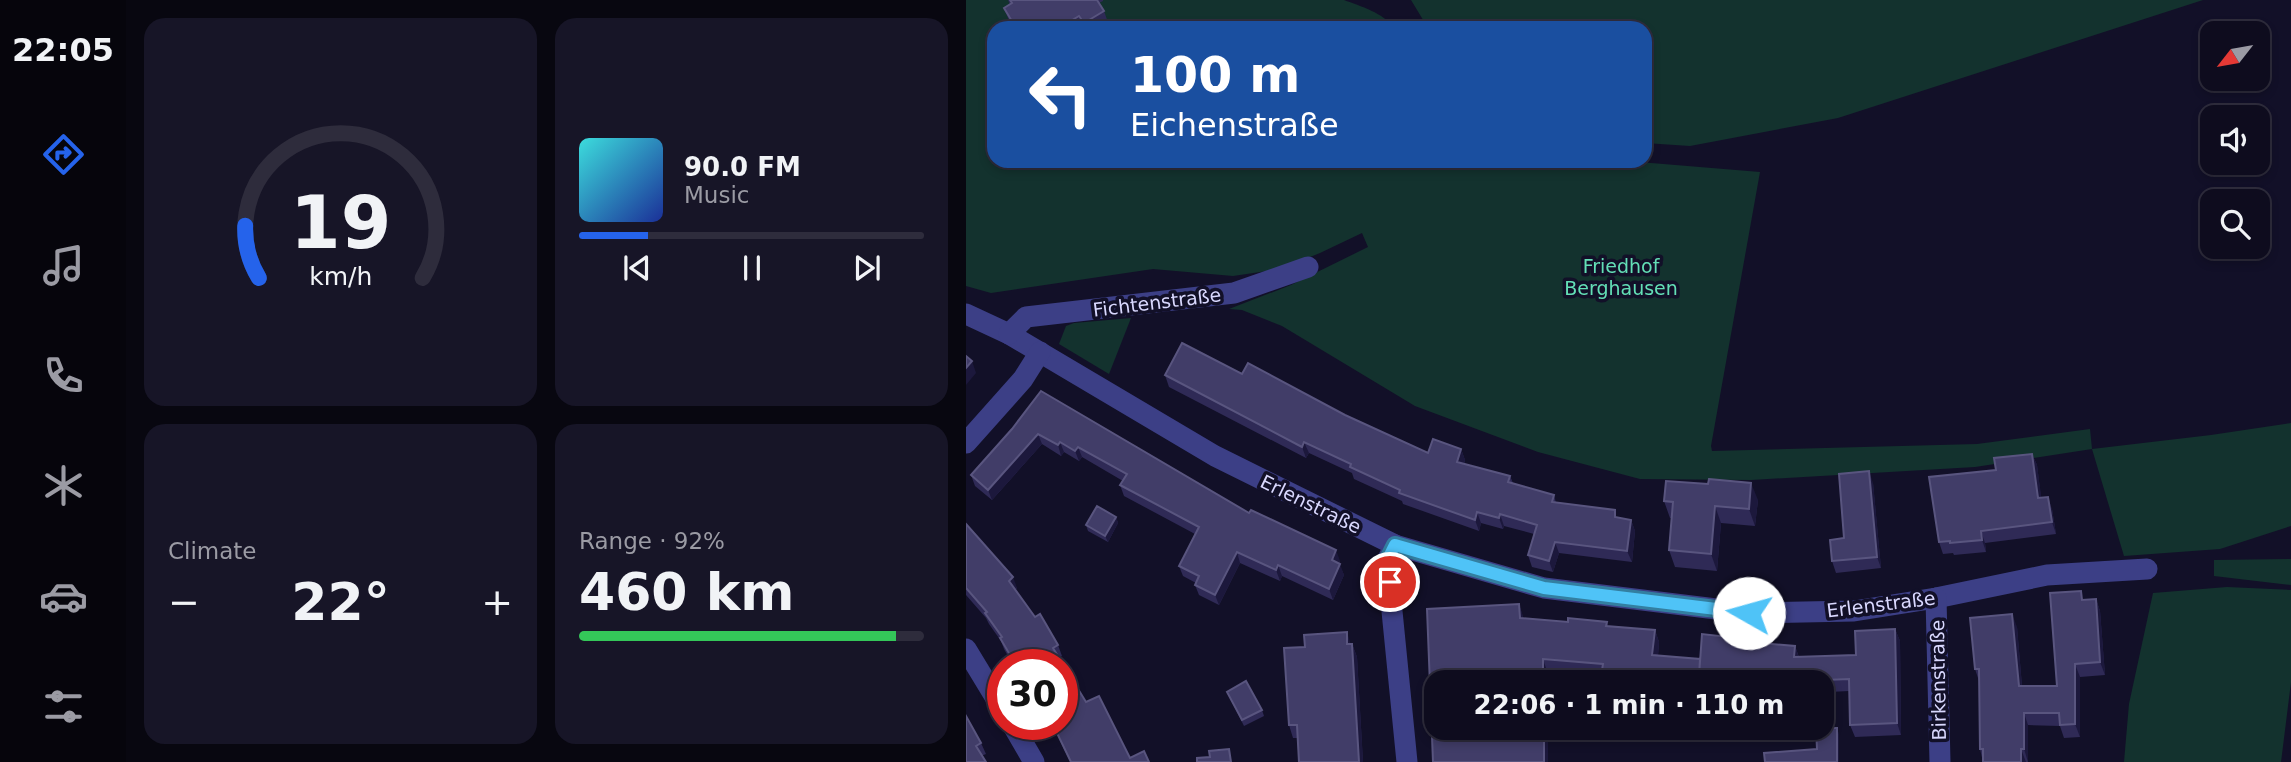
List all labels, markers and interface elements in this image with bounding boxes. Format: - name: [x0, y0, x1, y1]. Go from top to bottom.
- north arrow: [2200, 21, 2270, 91]
- map controls: [2200, 21, 2270, 259]
- text: 22:05: [12, 31, 114, 69]
- text: 100 m: [1130, 47, 1300, 104]
- icon: left: [1015, 49, 1106, 140]
- button: sound: [2200, 105, 2270, 175]
- text: Eichenstraße: [1130, 106, 1339, 144]
- icon: directions: [39, 130, 88, 179]
- text: 90.0 FM: [684, 152, 801, 182]
- text: 19: [290, 181, 391, 266]
- text: Music: [684, 182, 749, 208]
- button: search: [2200, 189, 2270, 259]
- icon: music: [39, 241, 88, 290]
- icon: previous: [618, 249, 656, 287]
- icon: pause: [733, 249, 771, 287]
- icon: next: [848, 249, 886, 287]
- park label: Friedhof Berghausen: [1564, 255, 1678, 299]
- text: km/h: [309, 262, 372, 291]
- street label: Fichtenstraße: [1092, 283, 1222, 321]
- icon: phone: [39, 351, 88, 400]
- icon: climate: [39, 461, 88, 510]
- street label: Erlenstraße: [1257, 470, 1365, 538]
- text: Range · 92%: [579, 528, 725, 554]
- text: Climate: [168, 538, 257, 564]
- pin: [1360, 552, 1420, 612]
- text: 460 km: [579, 562, 794, 622]
- icon: arrive: [1371, 563, 1409, 601]
- icon: car: [39, 572, 88, 621]
- text: 22°: [291, 572, 390, 632]
- position arrow: [1712, 576, 1786, 650]
- text: −: [168, 580, 200, 624]
- text: +: [481, 580, 513, 624]
- street label: Erlenstraße: [1825, 586, 1937, 622]
- street label: Birkenstraße: [1926, 619, 1950, 741]
- speed limit sign: 30: [987, 649, 1078, 740]
- icon: filters: [39, 682, 88, 731]
- text: 22:06 · 1 min · 110 m: [1474, 690, 1784, 720]

